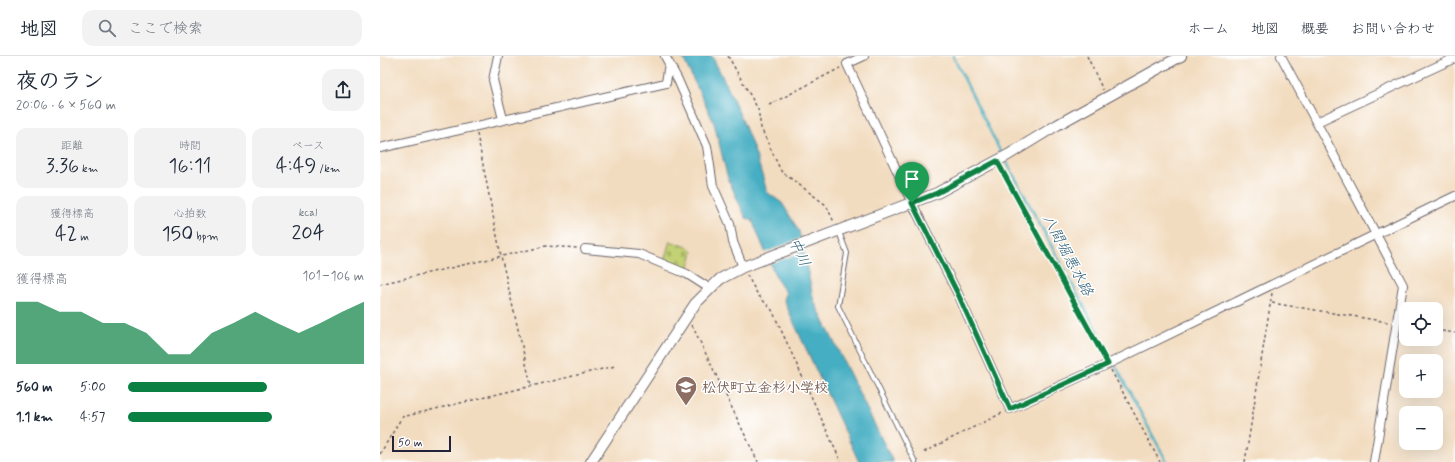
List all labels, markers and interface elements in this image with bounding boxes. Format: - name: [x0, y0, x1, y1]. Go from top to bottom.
- search box: [82, 10, 362, 46]
- text: 地図: [20, 17, 58, 42]
- icon: search: [96, 17, 118, 39]
- text: ここで検索: [128, 19, 203, 39]
- text: ホーム: [1188, 20, 1229, 38]
- text: 地図: [1251, 20, 1279, 38]
- text: 概要: [1301, 20, 1329, 38]
- text: お問い合わせ: [1351, 20, 1435, 38]
- text: 夜のラン: [16, 68, 104, 96]
- button: share: [322, 69, 364, 111]
- text: 20:06 · 6 × 560 m: [16, 97, 116, 114]
- text: 距離: [61, 139, 83, 153]
- text: 時間: [179, 139, 201, 153]
- text: ペース: [292, 139, 324, 153]
- text: 3.36: [46, 153, 79, 180]
- text: 16:11: [169, 153, 211, 180]
- text: 4:49: [276, 153, 316, 180]
- text: km: [79, 162, 98, 176]
- text: /km: [316, 162, 340, 176]
- pin: [895, 162, 929, 203]
- icon: arrive: [901, 168, 923, 190]
- text: kcal: [299, 206, 317, 220]
- text: 獲得標高: [50, 207, 94, 221]
- text: 心拍数: [174, 207, 207, 221]
- water label: 八間堀悪水路: [1037, 211, 1098, 301]
- text: 204: [291, 220, 325, 247]
- text: 42: [55, 221, 77, 248]
- text: 150: [162, 221, 193, 248]
- text: m: [77, 230, 89, 244]
- text: bpm: [193, 230, 218, 244]
- water label: 中川: [784, 235, 814, 270]
- text: 101–106 m: [302, 268, 364, 285]
- text: 獲得標高: [16, 271, 68, 288]
- map controls: [1399, 302, 1443, 450]
- button: locate: [1399, 302, 1443, 346]
- button: +: [1399, 354, 1443, 398]
- school or university icon: 松伏町立金杉小学校: [673, 374, 699, 407]
- text: 560 m: [16, 379, 53, 396]
- text: 5:00: [80, 379, 106, 396]
- place label: 松伏町立金杉小学校: [702, 379, 828, 397]
- button: −: [1399, 406, 1443, 450]
- text: 1.1 km: [16, 409, 53, 426]
- text: 4:57: [80, 409, 105, 426]
- scale bar: [392, 434, 451, 453]
- text: 50 m: [398, 436, 423, 450]

